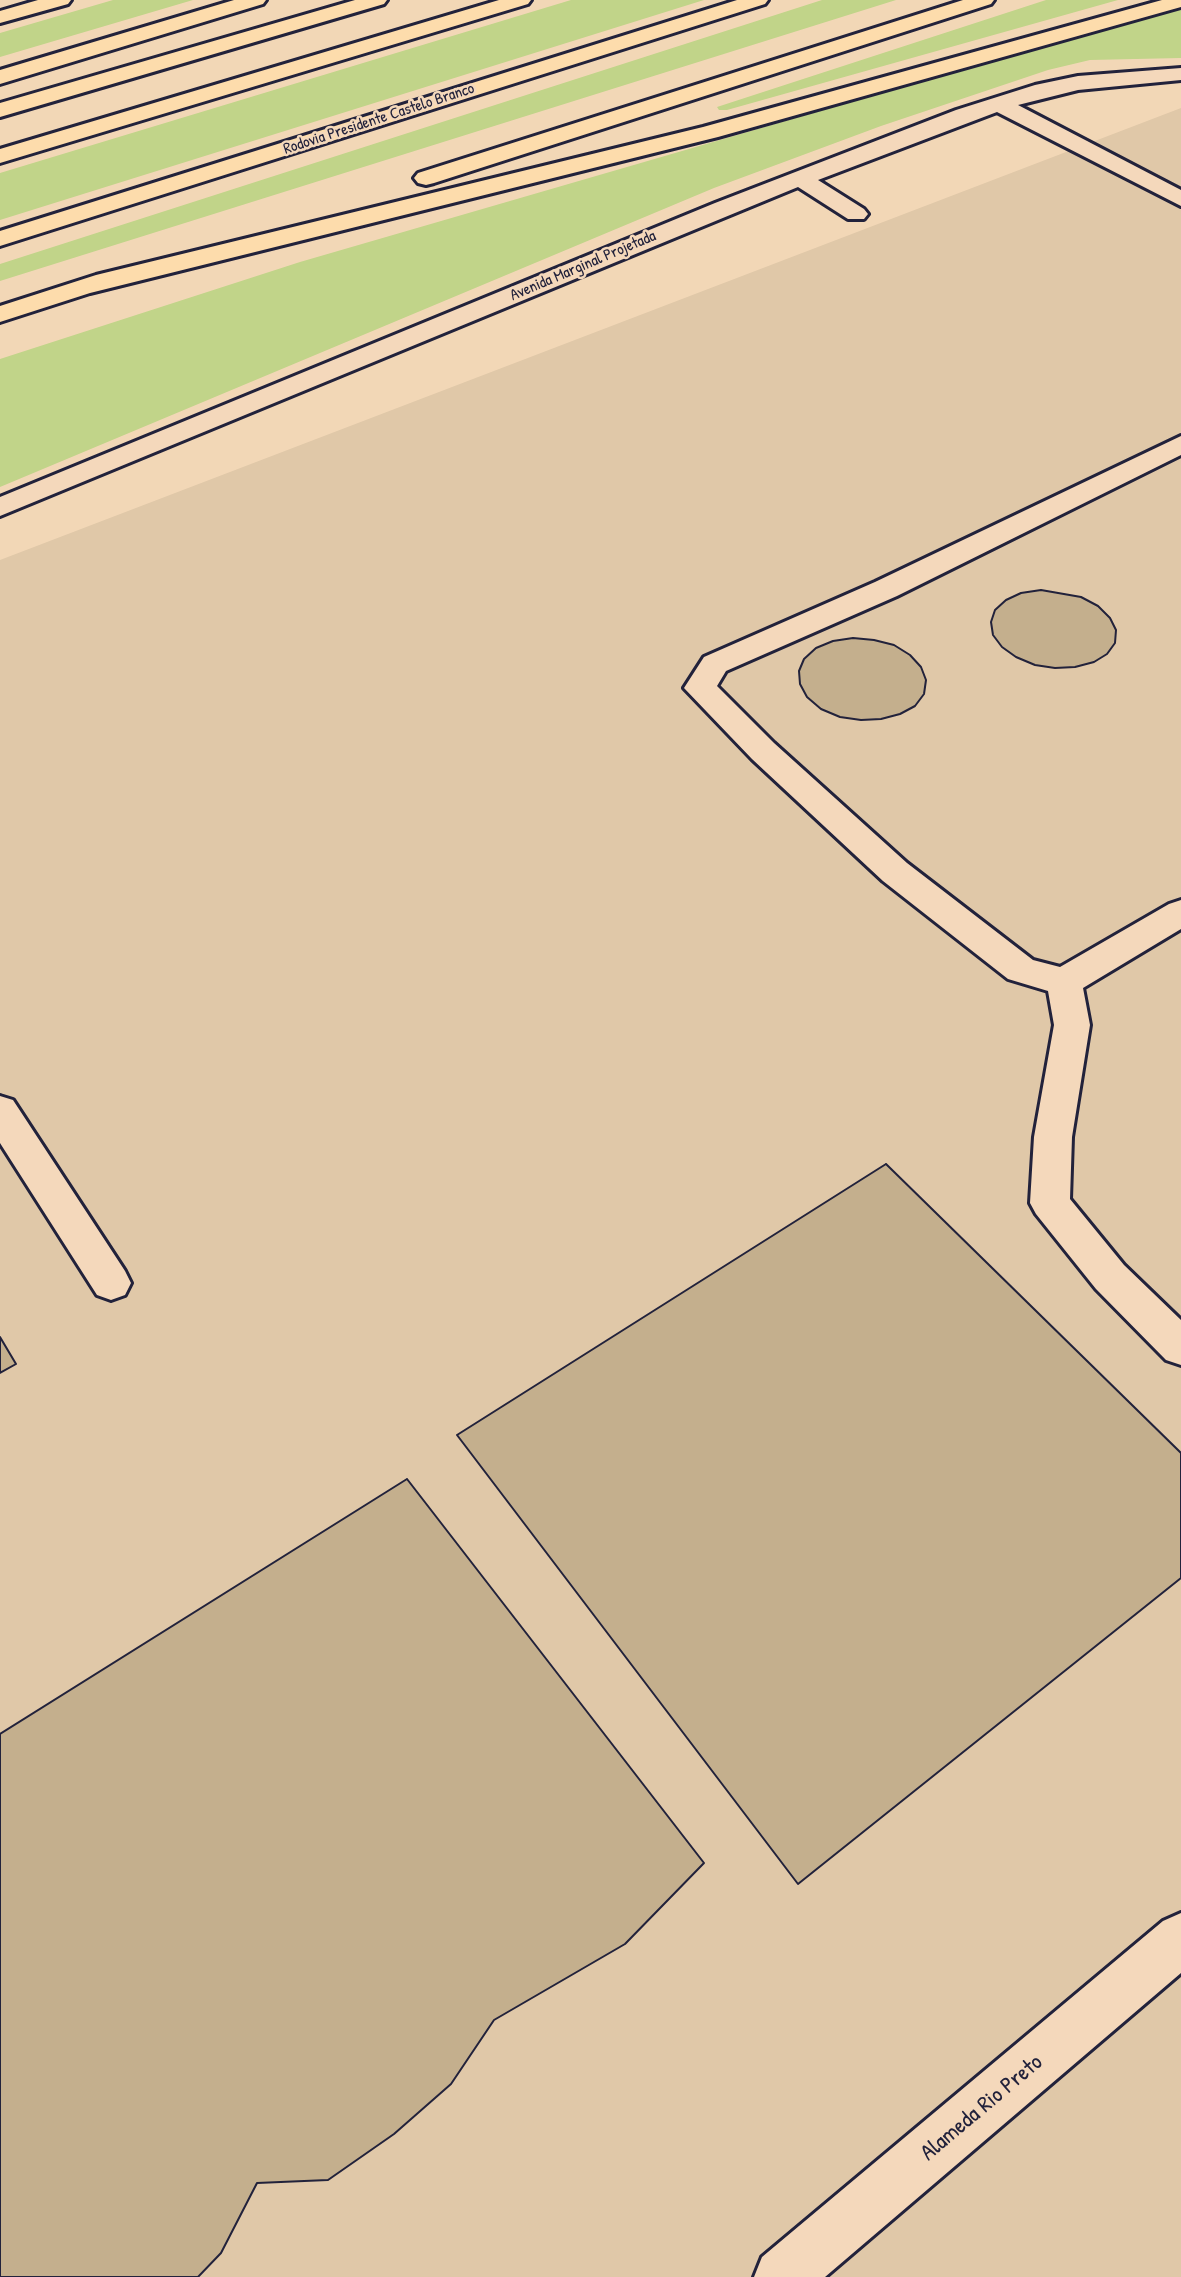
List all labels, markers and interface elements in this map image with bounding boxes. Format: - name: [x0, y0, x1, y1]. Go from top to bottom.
- street label: Rodovia Presidente Castelo Branco: [281, 79, 477, 159]
- street label: Avenida Marginal Projetada: [507, 227, 659, 305]
- street label: Alameda Rio Preto: [915, 2049, 1049, 2167]

